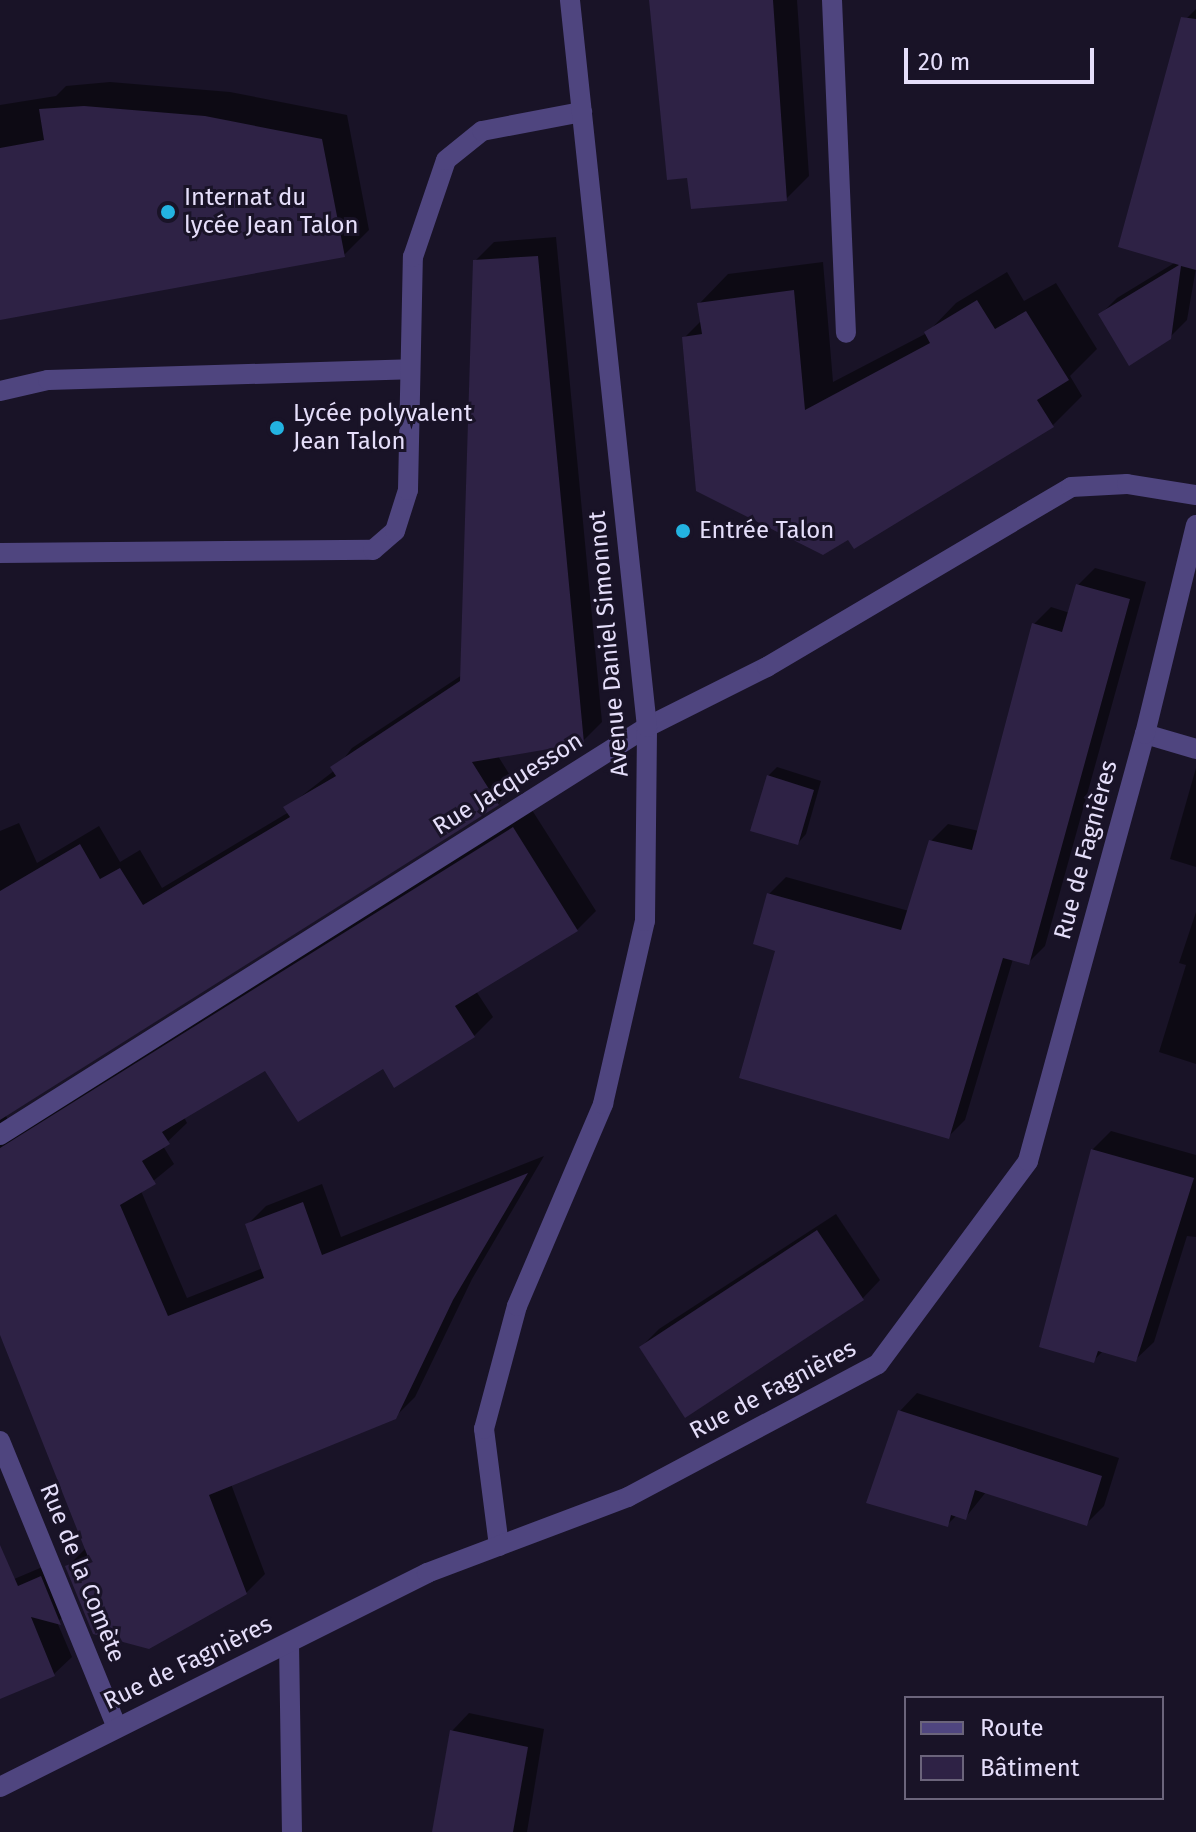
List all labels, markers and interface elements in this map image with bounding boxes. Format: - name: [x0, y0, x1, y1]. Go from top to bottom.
- scale bar: [908, 32, 1098, 82]
- text: 20 m: [918, 48, 970, 76]
- place label: Internat du lycée Jean Talon: [184, 184, 359, 240]
- marker: Internat du lycée Jean Talon: [159, 203, 177, 221]
- place label: Lycée polyvalent Jean Talon: [293, 400, 472, 456]
- marker: Lycée polyvalent Jean Talon: [268, 419, 286, 437]
- street label: Avenue Daniel Simonnot: [583, 510, 635, 778]
- place label: Entrée Talon: [699, 517, 834, 545]
- marker: Entrée Talon: [674, 522, 692, 540]
- street label: Rue Jacquesson: [428, 726, 588, 842]
- street label: Rue de Fagnières: [1048, 757, 1124, 943]
- street label: Rue de Fagnières: [685, 1334, 861, 1446]
- street label: Rue de la Comète: [33, 1479, 131, 1667]
- street label: Rue de Fagnières: [99, 1610, 277, 1716]
- legend: [904, 1696, 1164, 1800]
- text: Route: [980, 1714, 1044, 1742]
- text: Bâtiment: [980, 1754, 1079, 1782]

